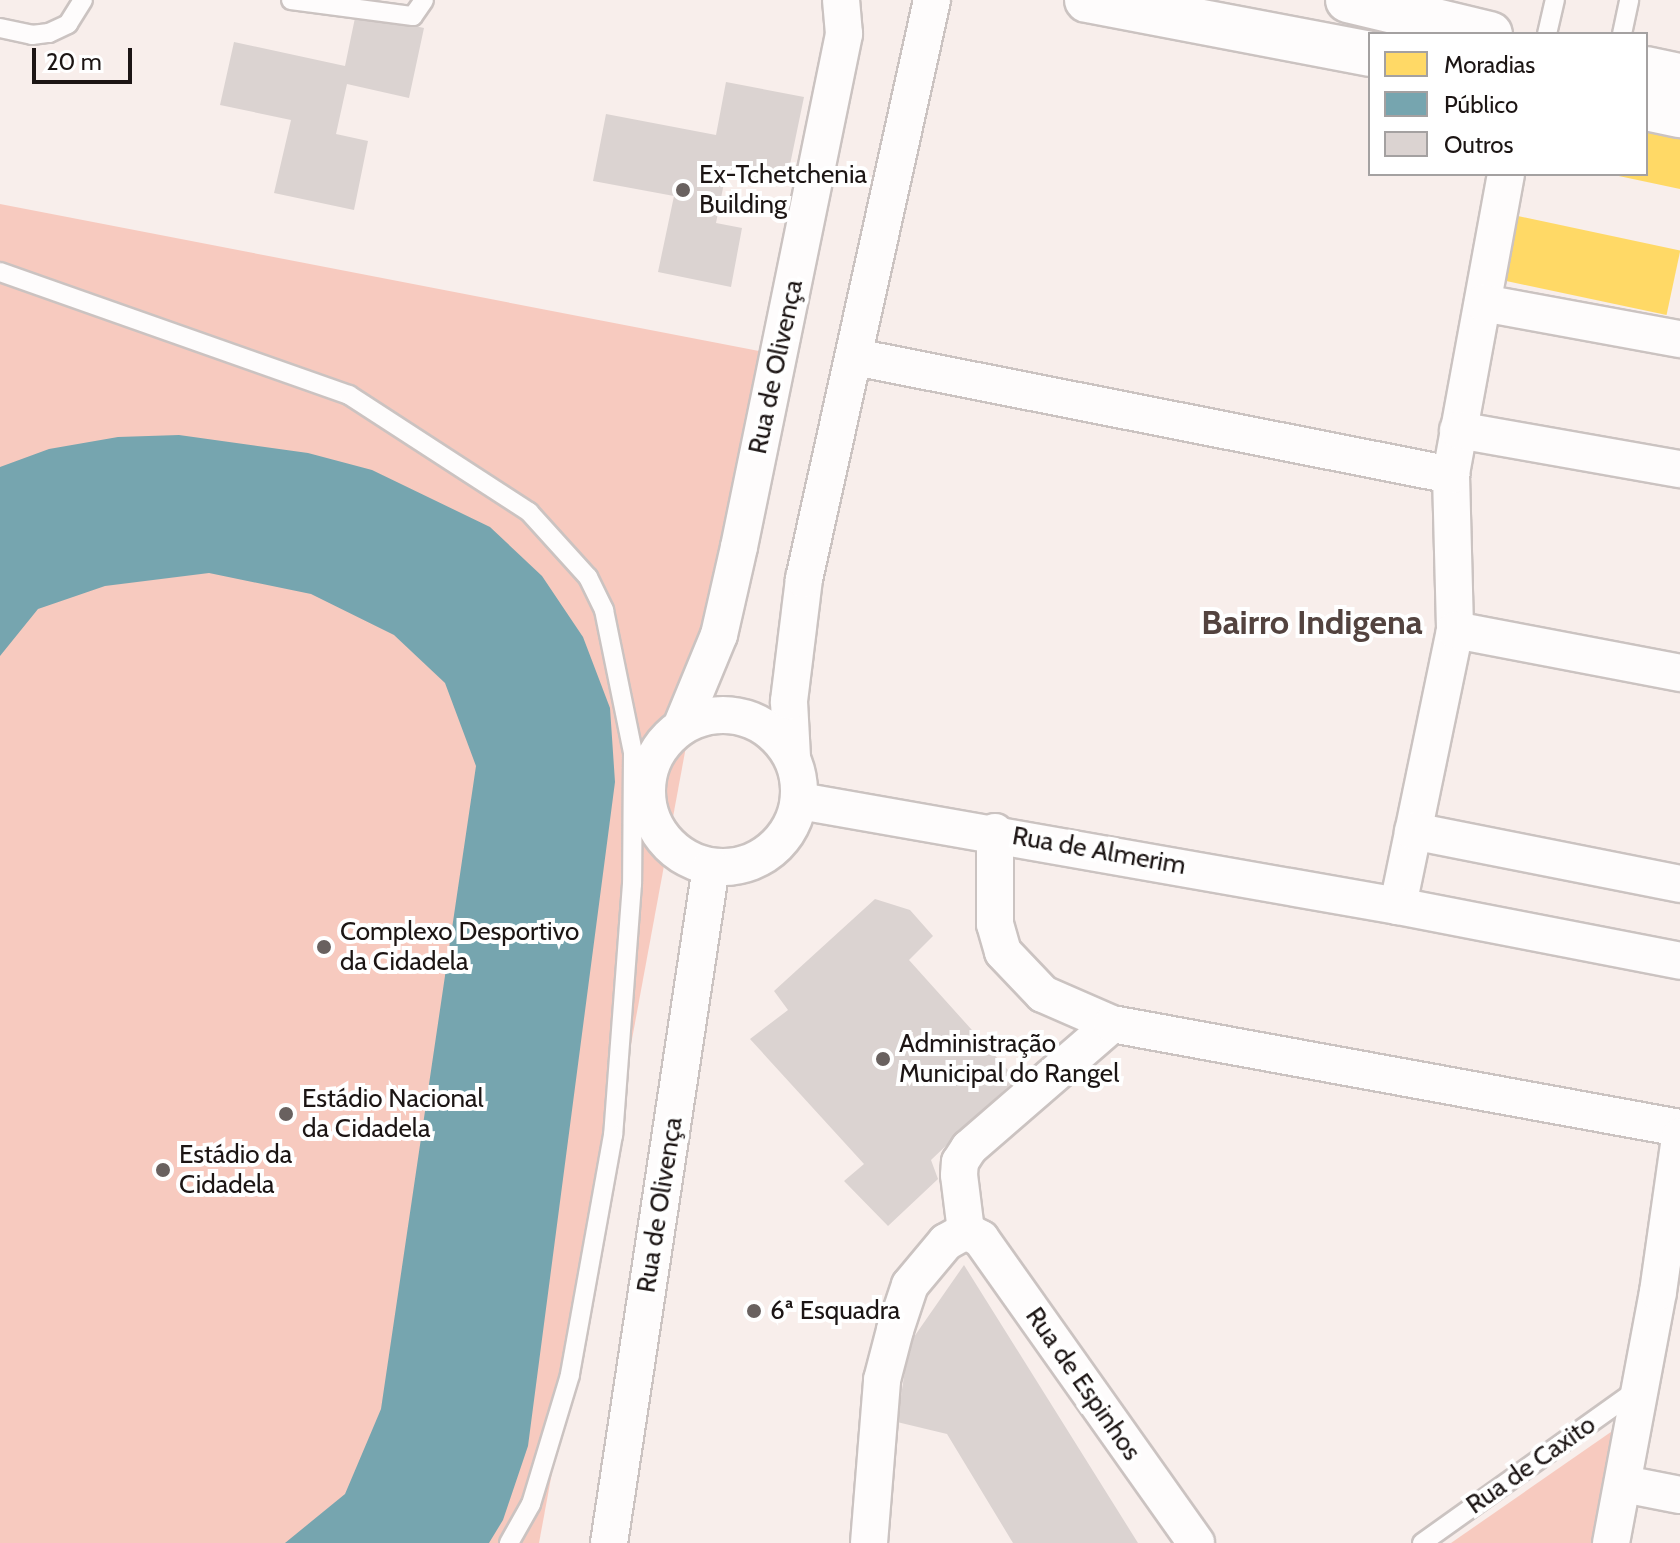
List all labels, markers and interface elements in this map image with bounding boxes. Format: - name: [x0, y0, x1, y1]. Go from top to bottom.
- scale bar: [36, 32, 136, 82]
- legend: [1368, 32, 1648, 176]
- text: 20 m: [46, 47, 102, 76]
- text: Moradias: [1444, 50, 1535, 79]
- text: Público: [1444, 90, 1518, 119]
- text: Outros: [1444, 130, 1513, 159]
- place label: Ex-Tchetchenia Building: [699, 159, 867, 220]
- marker: Ex-Tchetchenia Building: [674, 181, 692, 199]
- street label: Rua de Olivença: [742, 277, 810, 457]
- district label: Bairro Indigena: [1201, 603, 1423, 643]
- street label: Rua de Almerim: [1010, 820, 1188, 882]
- place label: Complexo Desportivo da Cidadela: [340, 916, 579, 978]
- marker: Complexo Desportivo da Cidadela: [315, 938, 333, 956]
- place label: Administração Municipal do Rangel: [899, 1028, 1119, 1090]
- marker: Administração Municipal do Rangel: [874, 1050, 892, 1068]
- place label: Estádio Nacional da Cidadela: [302, 1083, 484, 1144]
- marker: Estádio Nacional da Cidadela: [277, 1105, 295, 1123]
- street label: Rua de Olivença: [631, 1115, 689, 1295]
- place label: Estádio da Cidadela: [179, 1139, 292, 1200]
- marker: Estádio da Cidadela: [154, 1161, 172, 1179]
- place label: 6ª Esquadra: [770, 1295, 900, 1327]
- street label: Rua de Espinhos: [1019, 1301, 1147, 1467]
- marker: 6ª Esquadra: [745, 1302, 763, 1320]
- street label: Rua de Caxito: [1461, 1409, 1601, 1521]

